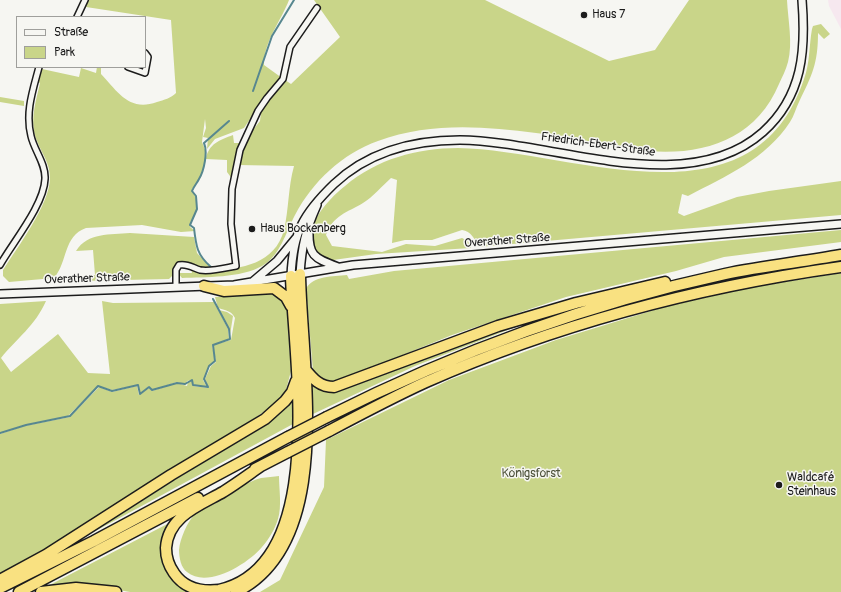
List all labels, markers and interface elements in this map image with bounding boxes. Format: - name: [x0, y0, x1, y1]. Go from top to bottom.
- place label: Haus 7: [592, 8, 625, 22]
- marker: Haus 7: [579, 10, 589, 20]
- legend: [16, 16, 146, 68]
- text: Straße: [54, 25, 88, 40]
- text: Park: [54, 45, 75, 60]
- street label: Friedrich-Ebert-Straße: [540, 130, 656, 160]
- place label: Haus Bockenberg: [260, 222, 346, 236]
- marker: Haus Bockenberg: [247, 224, 257, 234]
- street label: Overather Straße: [464, 231, 550, 251]
- street label: Overather Straße: [44, 270, 130, 288]
- park label: Königsforst: [501, 467, 561, 481]
- place label: Waldcafé Steinhaus: [787, 471, 836, 499]
- marker: Waldcafé Steinhaus: [774, 480, 784, 490]

